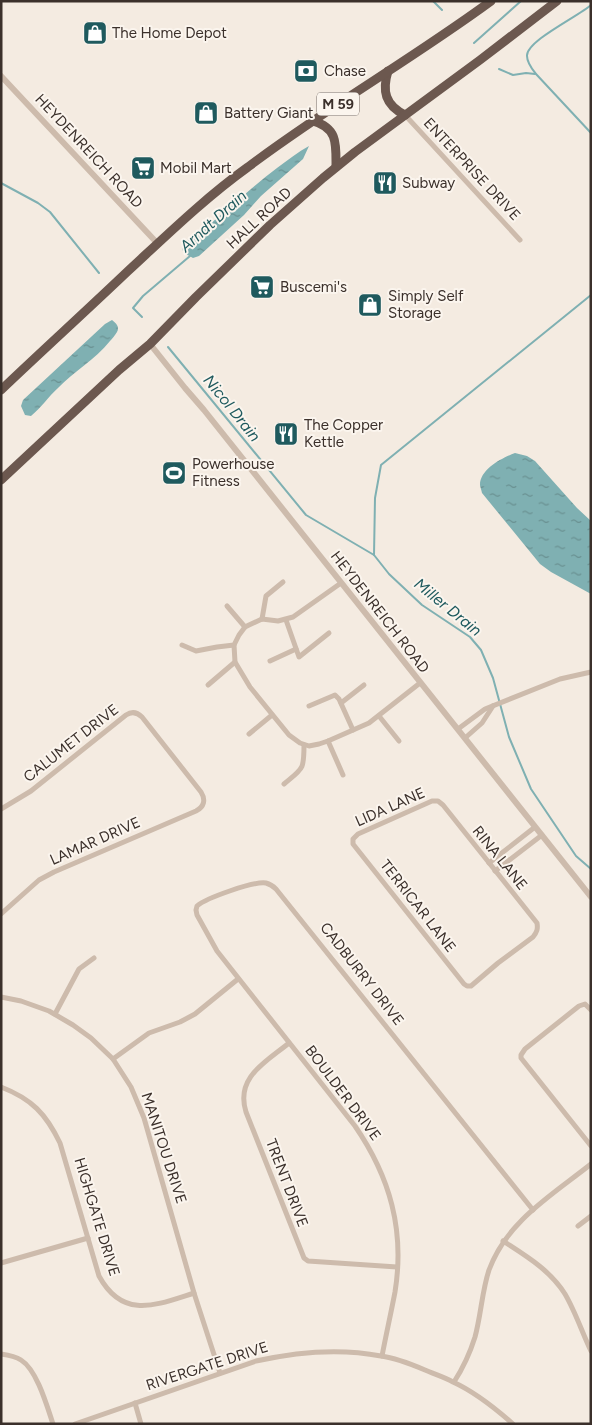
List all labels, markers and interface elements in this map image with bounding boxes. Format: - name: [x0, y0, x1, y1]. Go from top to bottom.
- shop icon: The Home Depot: [82, 20, 108, 46]
- place label: The Home Depot: [112, 24, 227, 42]
- bank icon: Chase: [293, 58, 319, 84]
- place label: Chase: [324, 62, 366, 80]
- street label: HEYDENREICH ROAD: [31, 90, 147, 212]
- road number: M 59: [317, 92, 359, 116]
- shop icon: Battery Giant: [193, 100, 219, 126]
- place label: Battery Giant: [224, 104, 314, 122]
- street label: ENTERPRISE DRIVE: [420, 114, 524, 224]
- supermarket icon: Mobil Mart: [130, 155, 156, 181]
- place label: Mobil Mart: [160, 159, 232, 177]
- restaurant icon: Subway: [372, 170, 398, 196]
- place label: Subway: [402, 174, 455, 192]
- street label: HALL ROAD: [223, 183, 295, 253]
- water label: Arndt Drain: [175, 186, 250, 257]
- supermarket icon: Buscemi's: [249, 274, 275, 300]
- place label: Buscemi's: [280, 278, 347, 296]
- place label: Simply Self Storage: [388, 287, 464, 322]
- shop icon: Simply Self Storage: [357, 292, 383, 318]
- water label: Nicol Drain: [199, 371, 265, 445]
- place label: The Copper Kettle: [304, 416, 383, 451]
- restaurant icon: The Copper Kettle: [273, 421, 299, 447]
- place label: Powerhouse Fitness: [192, 455, 275, 490]
- sports icon: Powerhouse Fitness: [161, 460, 187, 486]
- street label: HEYDENREICH ROAD: [327, 547, 433, 677]
- water label: Miller Drain: [411, 574, 486, 640]
- street label: CALUMET DRIVE: [20, 700, 122, 786]
- street label: LIDA LANE: [352, 784, 428, 830]
- street label: LAMAR DRIVE: [47, 813, 143, 869]
- street label: RINA LANE: [469, 822, 531, 894]
- street label: TERRICAR LANE: [376, 856, 460, 956]
- street label: CADBURRY DRIVE: [316, 919, 408, 1029]
- street label: BOULDER DRIVE: [301, 1042, 385, 1144]
- street label: MANITOU DRIVE: [138, 1090, 190, 1206]
- street label: TRENT DRIVE: [262, 1136, 312, 1230]
- street label: HIGHGATE DRIVE: [70, 1155, 124, 1279]
- street label: RIVERGATE DRIVE: [144, 1338, 270, 1394]

